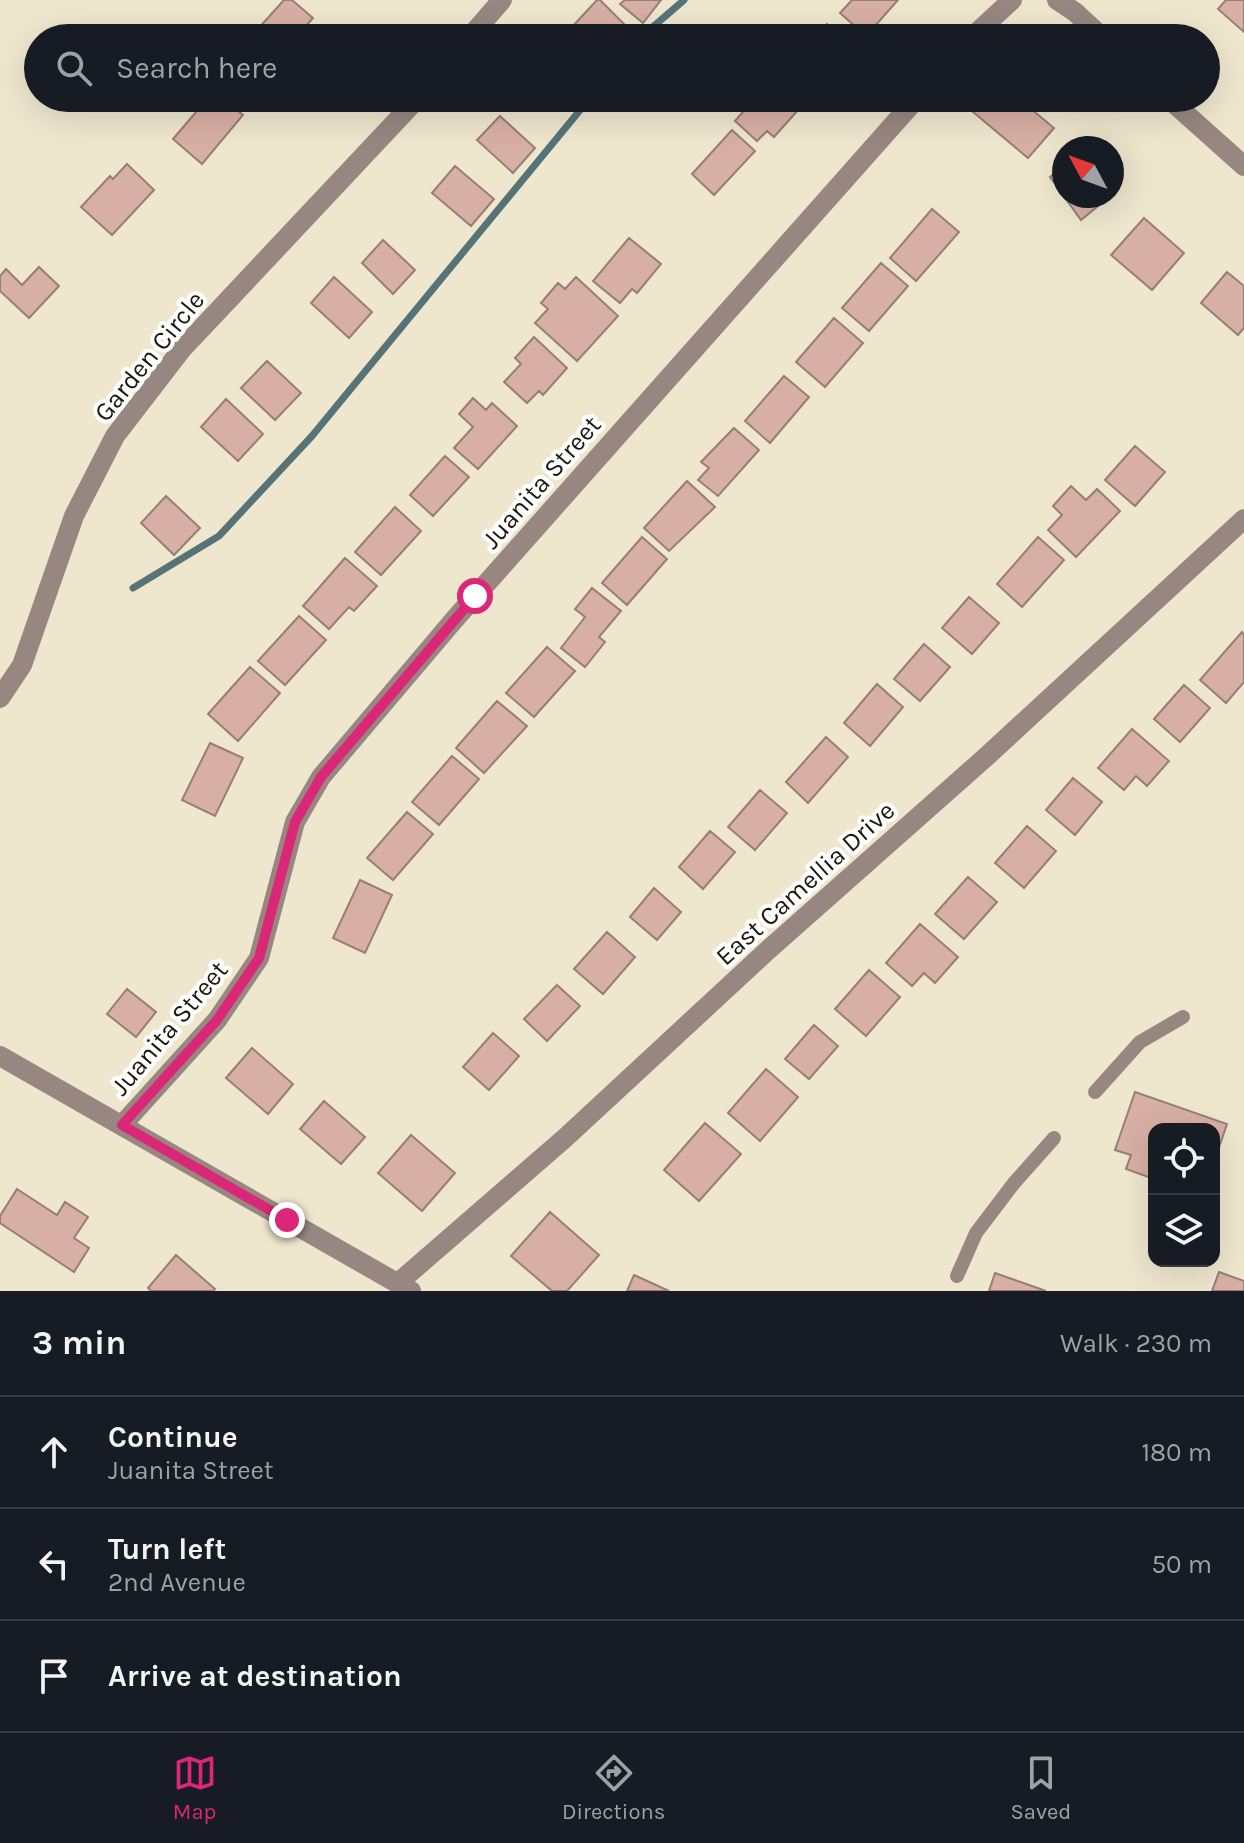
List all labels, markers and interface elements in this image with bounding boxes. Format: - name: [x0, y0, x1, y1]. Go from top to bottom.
- search box: [24, 24, 1220, 112]
- icon: search: [52, 46, 96, 90]
- text: Search here: [116, 50, 277, 86]
- north arrow: [1052, 136, 1124, 208]
- street label: Garden Circle: [88, 285, 211, 428]
- street label: Juanita Street: [475, 409, 608, 555]
- route start: [457, 578, 493, 614]
- street label: East Camellia Drive: [710, 795, 901, 972]
- street label: Juanita Street: [104, 955, 235, 1102]
- map controls: [1148, 1123, 1220, 1267]
- button: locate: [1148, 1123, 1220, 1195]
- button: layers: [1148, 1195, 1220, 1267]
- route end: [269, 1202, 305, 1238]
- text: 3 min: [32, 1323, 126, 1363]
- text: Walk · 230 m: [1060, 1328, 1212, 1359]
- text: Continue: [108, 1419, 238, 1455]
- icon: ahead: [32, 1430, 76, 1474]
- text: 180 m: [1142, 1437, 1212, 1468]
- text: Juanita Street: [108, 1455, 274, 1486]
- text: Turn left: [108, 1531, 226, 1567]
- icon: left: [32, 1542, 76, 1586]
- text: 50 m: [1151, 1549, 1212, 1580]
- text: 2nd Avenue: [108, 1567, 246, 1598]
- icon: arrive: [32, 1654, 76, 1698]
- text: Arrive at destination: [108, 1658, 402, 1694]
- tab: Map: [173, 1751, 217, 1825]
- tab: Directions: [562, 1751, 665, 1825]
- tab: Saved: [1011, 1751, 1071, 1825]

